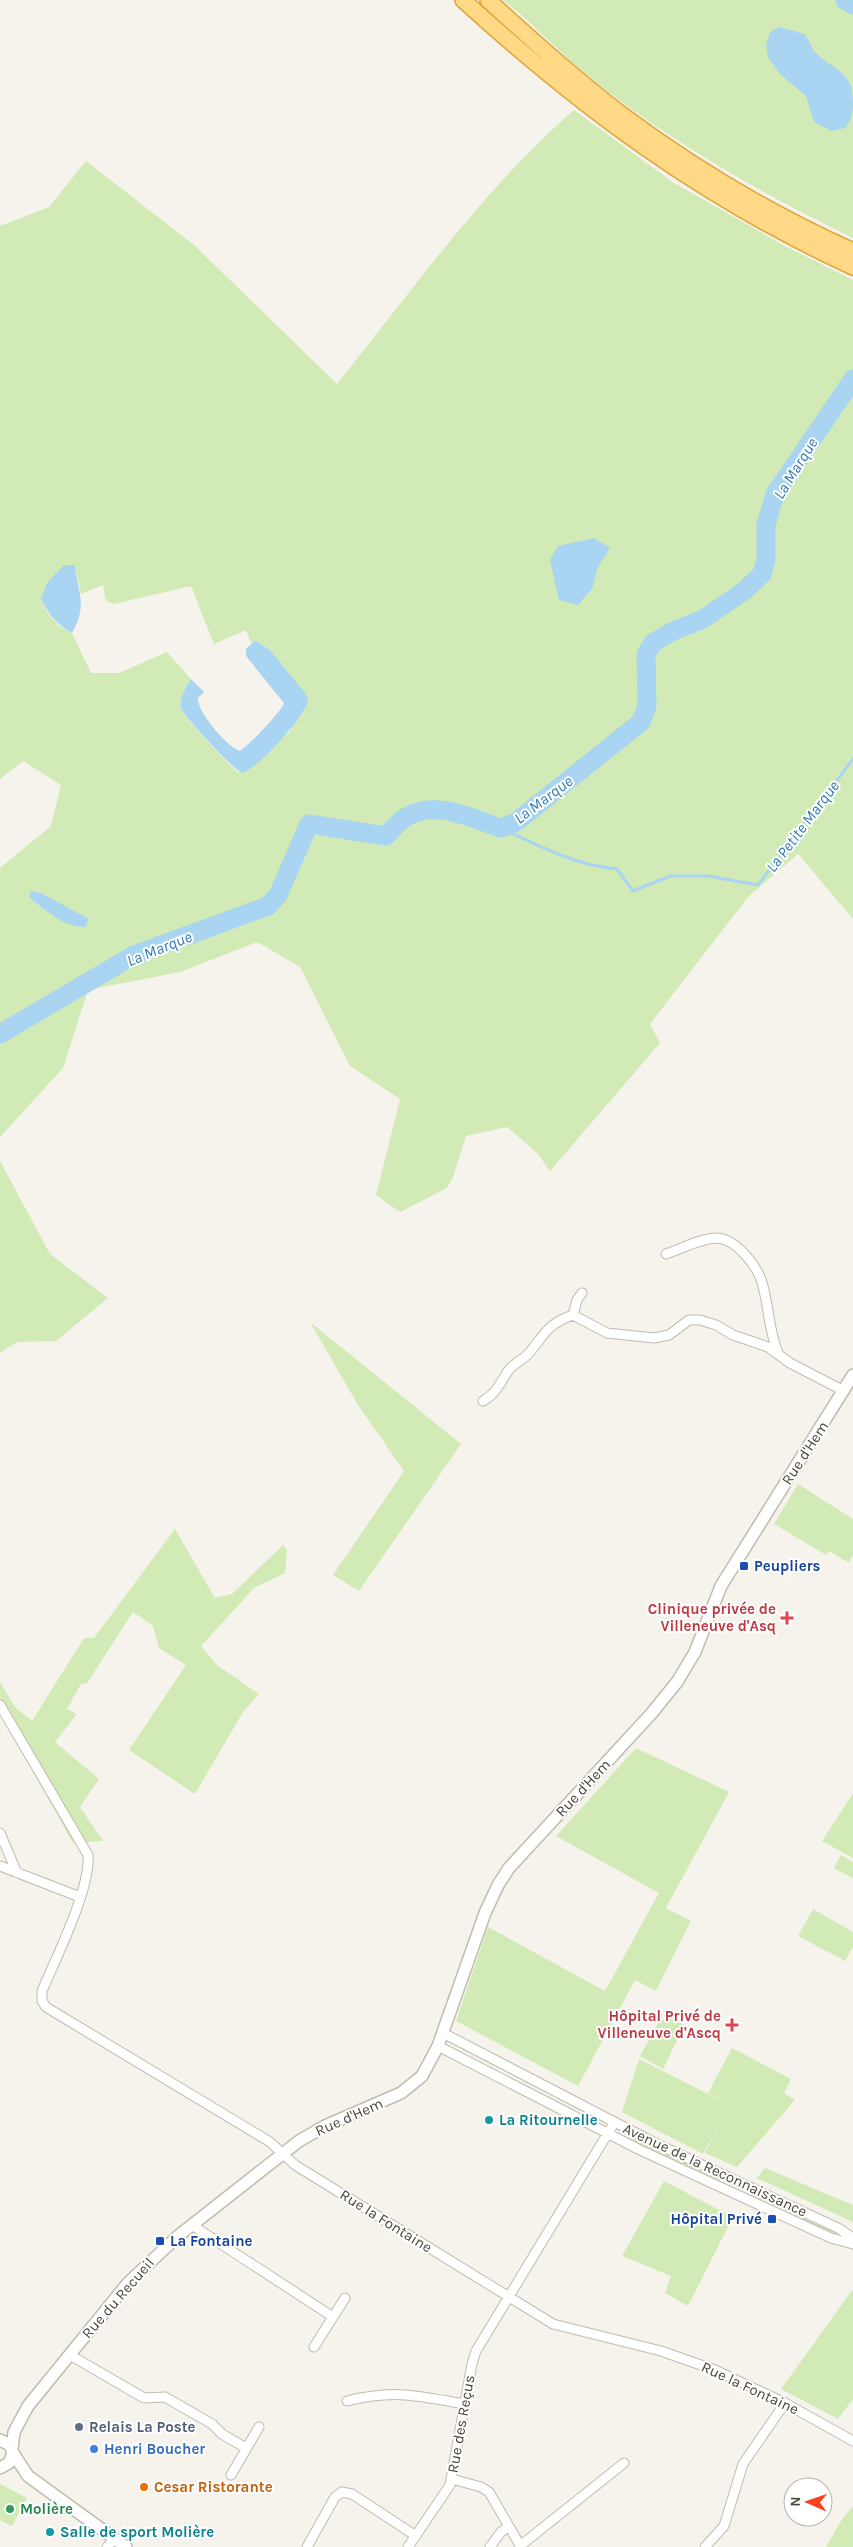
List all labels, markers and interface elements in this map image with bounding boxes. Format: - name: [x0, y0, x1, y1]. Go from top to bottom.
- water label: La Marque: [769, 434, 822, 502]
- water label: La Marque: [510, 771, 577, 828]
- water label: La Petite Marque: [762, 776, 843, 876]
- water label: La Marque: [124, 927, 195, 970]
- street label: Rue d'Hem: [778, 1418, 832, 1488]
- place label: Peupliers: [754, 1557, 821, 1575]
- marker: Peupliers: [738, 1560, 750, 1572]
- place label: Clinique privée de Villeneuve d'Asq: [648, 1600, 776, 1635]
- marker: Clinique privée de Villeneuve d'Asq: [780, 1611, 794, 1625]
- street label: Rue d'Hem: [552, 1755, 614, 1821]
- place label: Hôpital Privé de Villeneuve d'Ascq: [597, 2007, 721, 2042]
- marker: Hôpital Privé de Villeneuve d'Ascq: [725, 2018, 739, 2032]
- street label: Rue d'Hem: [312, 2094, 386, 2140]
- place label: La Ritournelle: [499, 2111, 598, 2129]
- marker: La Ritournelle: [483, 2114, 495, 2126]
- street label: Avenue de la Reconnaissance: [620, 2119, 810, 2221]
- street label: Rue la Fontaine: [337, 2185, 435, 2257]
- place label: Hôpital Privé: [671, 2210, 762, 2228]
- marker: Hôpital Privé: [766, 2213, 778, 2225]
- place label: La Fontaine: [170, 2232, 252, 2250]
- marker: La Fontaine: [154, 2235, 166, 2247]
- street label: Rue du Recueil: [78, 2254, 158, 2342]
- street label: Rue la Fontaine: [698, 2358, 802, 2418]
- street label: Rue des Reçus: [444, 2374, 478, 2474]
- place label: Relais La Poste: [89, 2418, 196, 2436]
- marker: Relais La Poste: [73, 2421, 85, 2433]
- place label: Henri Boucher: [104, 2440, 205, 2458]
- marker: Henri Boucher: [88, 2443, 100, 2455]
- north arrow: [783, 2477, 833, 2527]
- place label: Cesar Ristorante: [154, 2478, 273, 2496]
- marker: Cesar Ristorante: [138, 2481, 150, 2493]
- text: N: [787, 2496, 804, 2507]
- place label: Molière: [20, 2500, 73, 2518]
- marker: Molière: [4, 2503, 16, 2515]
- place label: Salle de sport Molière: [60, 2523, 214, 2541]
- marker: Salle de sport Molière: [44, 2526, 56, 2538]

